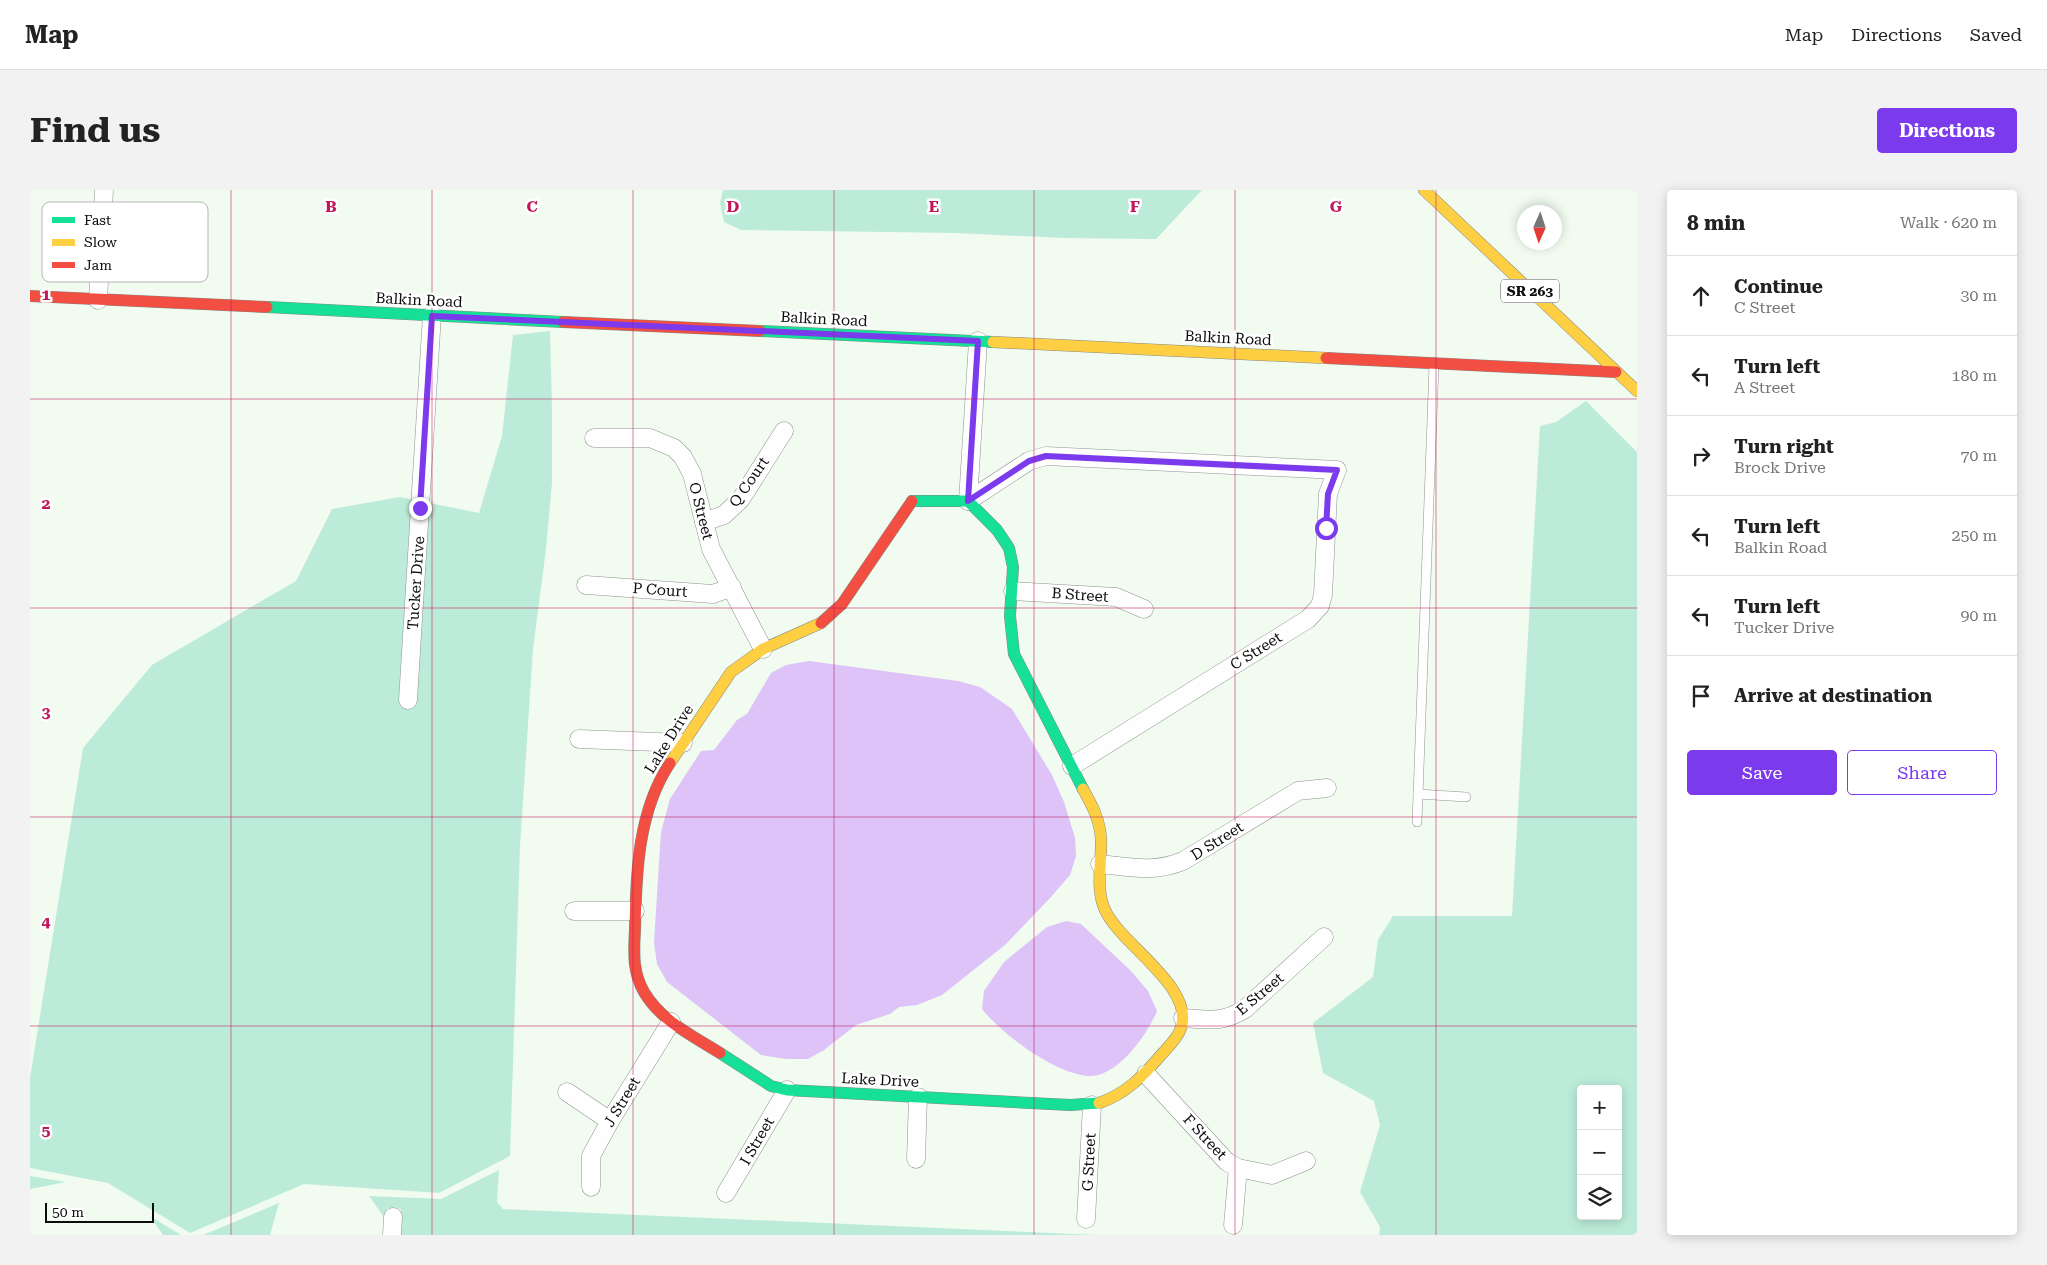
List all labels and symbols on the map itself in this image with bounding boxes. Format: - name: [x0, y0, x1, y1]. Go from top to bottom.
- text: B: [325, 197, 337, 216]
- text: C: [526, 197, 538, 216]
- text: D: [727, 197, 740, 216]
- text: E: [929, 197, 939, 216]
- text: F: [1130, 197, 1140, 216]
- text: G: [1330, 197, 1343, 216]
- legend: [42, 202, 208, 282]
- north arrow: [1517, 205, 1562, 250]
- text: Fast: [84, 212, 111, 228]
- text: Slow: [84, 234, 117, 250]
- text: Jam: [84, 257, 112, 273]
- road number: SR 263: [1501, 280, 1559, 302]
- text: 1: [42, 285, 51, 304]
- street label: Balkin Road: [375, 289, 463, 311]
- street label: Balkin Road: [780, 308, 868, 330]
- street label: Balkin Road: [1184, 327, 1272, 349]
- street label: Q Court: [725, 453, 773, 511]
- street label: O Street: [685, 480, 717, 542]
- text: 2: [42, 494, 51, 513]
- route end: [409, 497, 432, 520]
- route start: [1315, 517, 1338, 540]
- street label: Tucker Drive: [404, 535, 428, 631]
- street label: P Court: [632, 579, 688, 601]
- street label: B Street: [1051, 584, 1109, 606]
- street label: C Street: [1227, 628, 1286, 674]
- street label: Lake Drive: [641, 701, 697, 777]
- text: 3: [42, 703, 51, 722]
- street label: D Street: [1187, 818, 1247, 864]
- text: 4: [42, 912, 51, 931]
- street label: E Street: [1233, 969, 1288, 1019]
- street label: Lake Drive: [841, 1069, 919, 1091]
- street label: J Street: [600, 1073, 644, 1130]
- street label: F Street: [1179, 1110, 1231, 1164]
- street label: I Street: [736, 1113, 778, 1168]
- text: 5: [42, 1121, 51, 1140]
- street label: G Street: [1078, 1132, 1100, 1192]
- scale bar: [45, 1200, 154, 1223]

